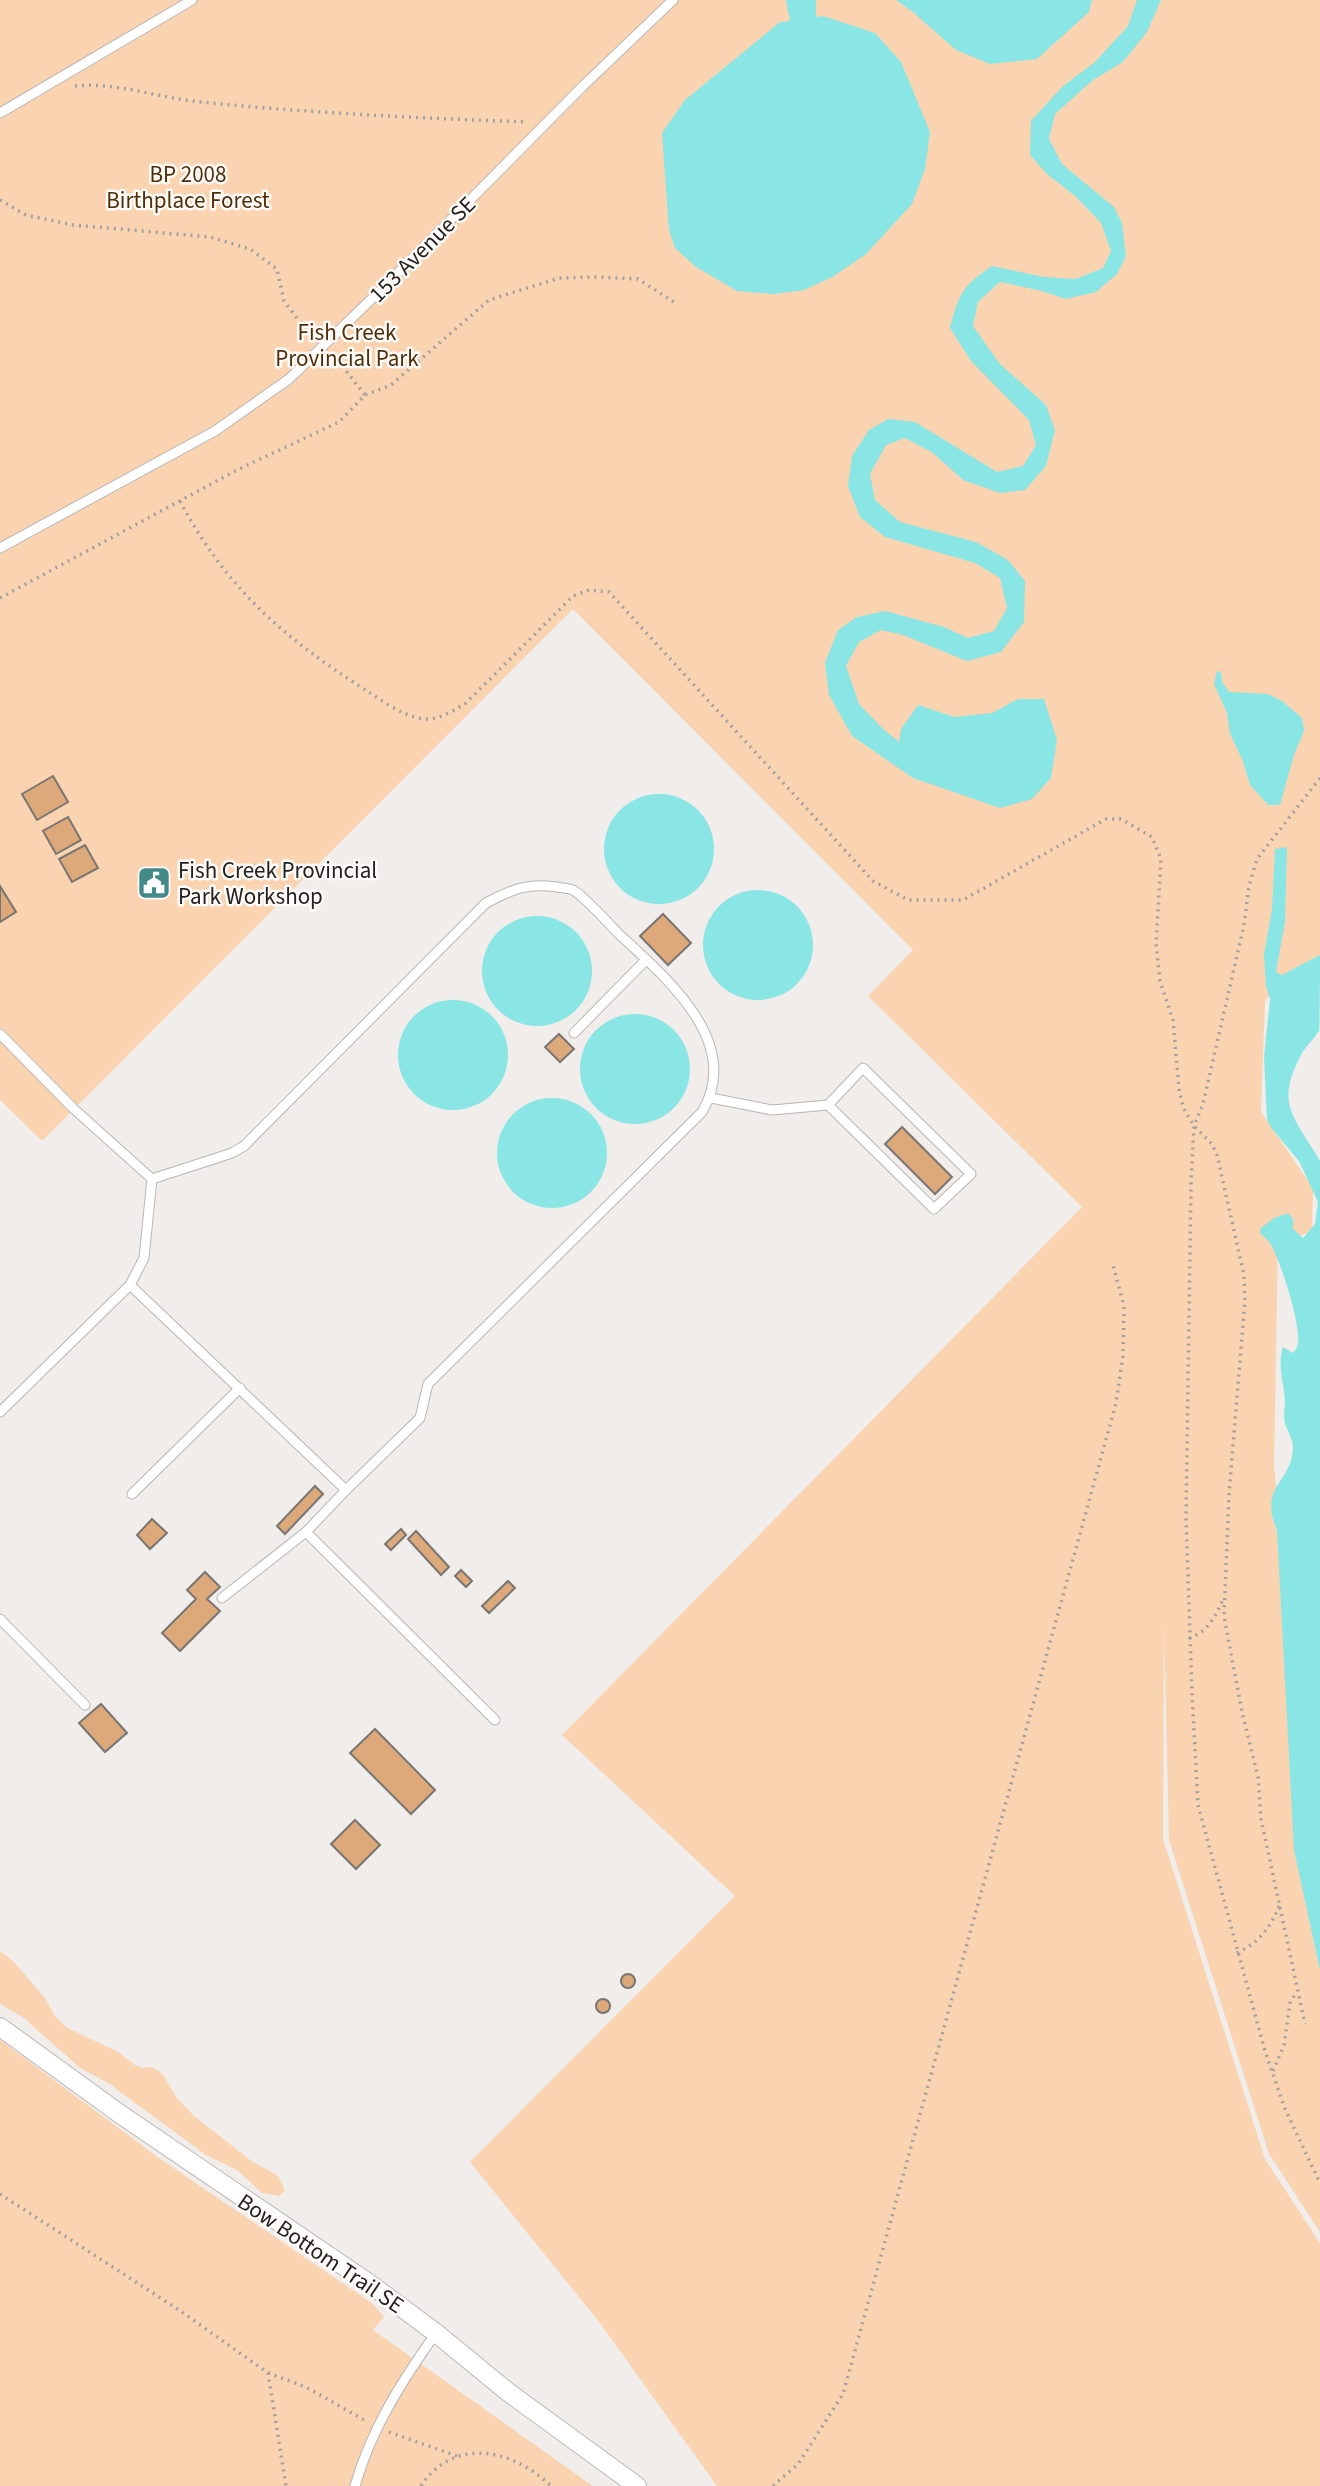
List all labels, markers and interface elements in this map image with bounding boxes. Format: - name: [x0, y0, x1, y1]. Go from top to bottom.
- park label: BP 2008 Birthplace Forest: [106, 158, 270, 217]
- street label: 153 Avenue SE: [362, 189, 483, 310]
- park label: Fish Creek Provincial Park: [275, 316, 419, 375]
- place label: Fish Creek Provincial Park Workshop: [178, 854, 377, 913]
- public building icon: Fish Creek Provincial Park Workshop: [135, 864, 173, 902]
- street label: Bow Bottom Trail SE: [231, 2185, 411, 2321]

